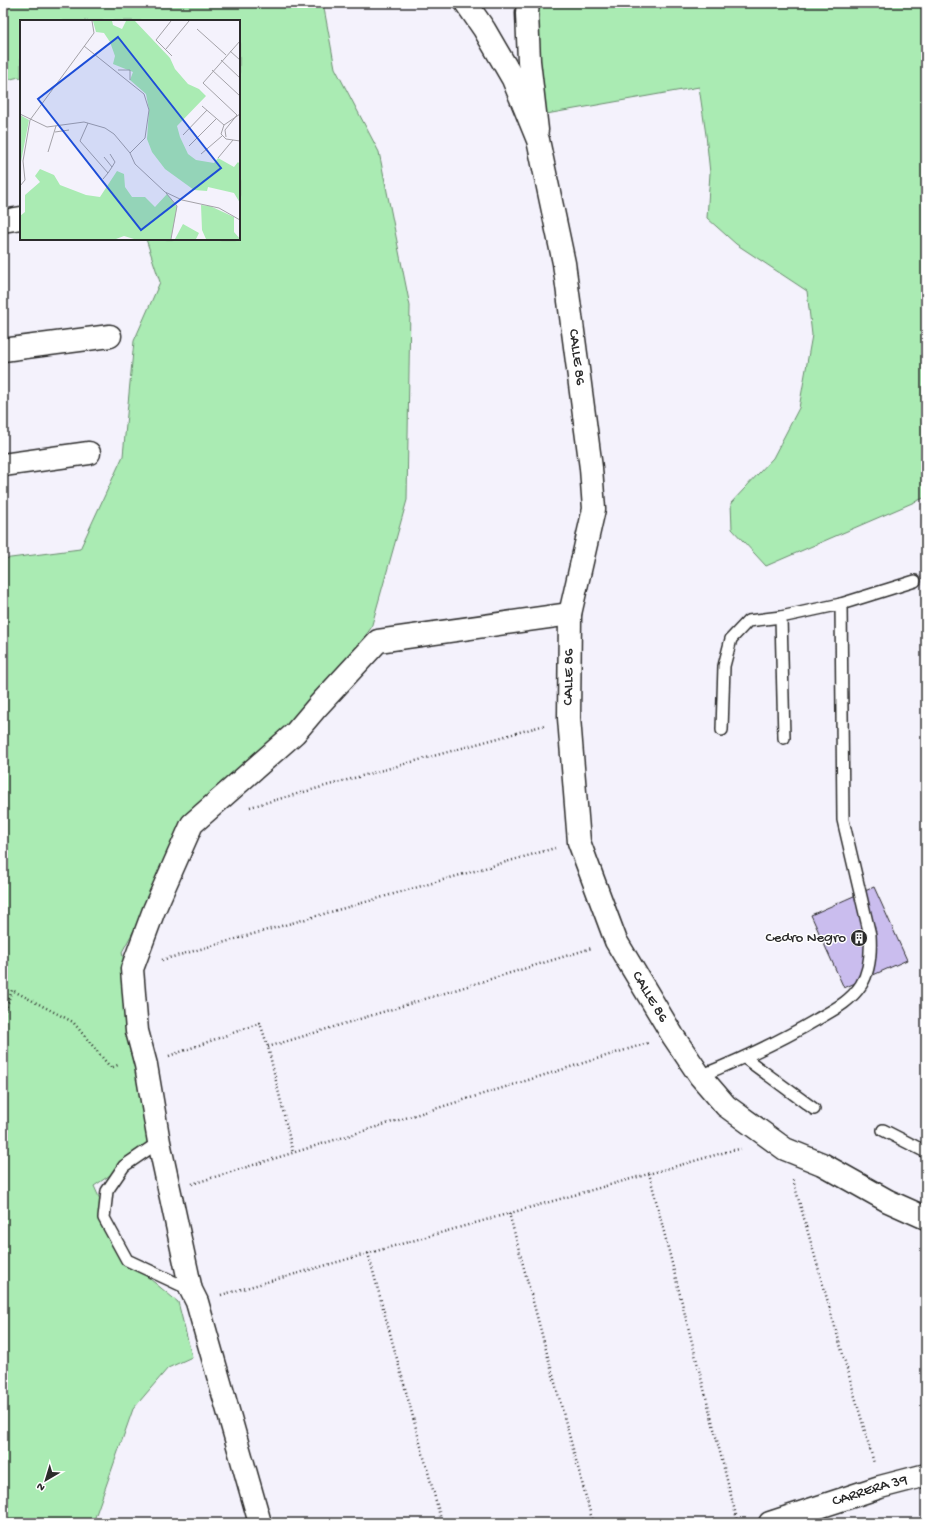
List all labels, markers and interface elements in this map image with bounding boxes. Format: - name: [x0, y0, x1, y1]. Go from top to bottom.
- inset map: [20, 20, 240, 240]
- street label: CALLE 86: [564, 328, 589, 387]
- street label: CALLE 86: [560, 648, 579, 705]
- building icon: Cedro Negro: [849, 928, 869, 948]
- place label: Cedro Negro: [766, 929, 846, 947]
- street label: CALLE 86: [627, 968, 672, 1026]
- north arrow: [26, 1460, 66, 1500]
- street label: CARRERA 39: [830, 1471, 910, 1511]
- text: N: [35, 1479, 48, 1493]

